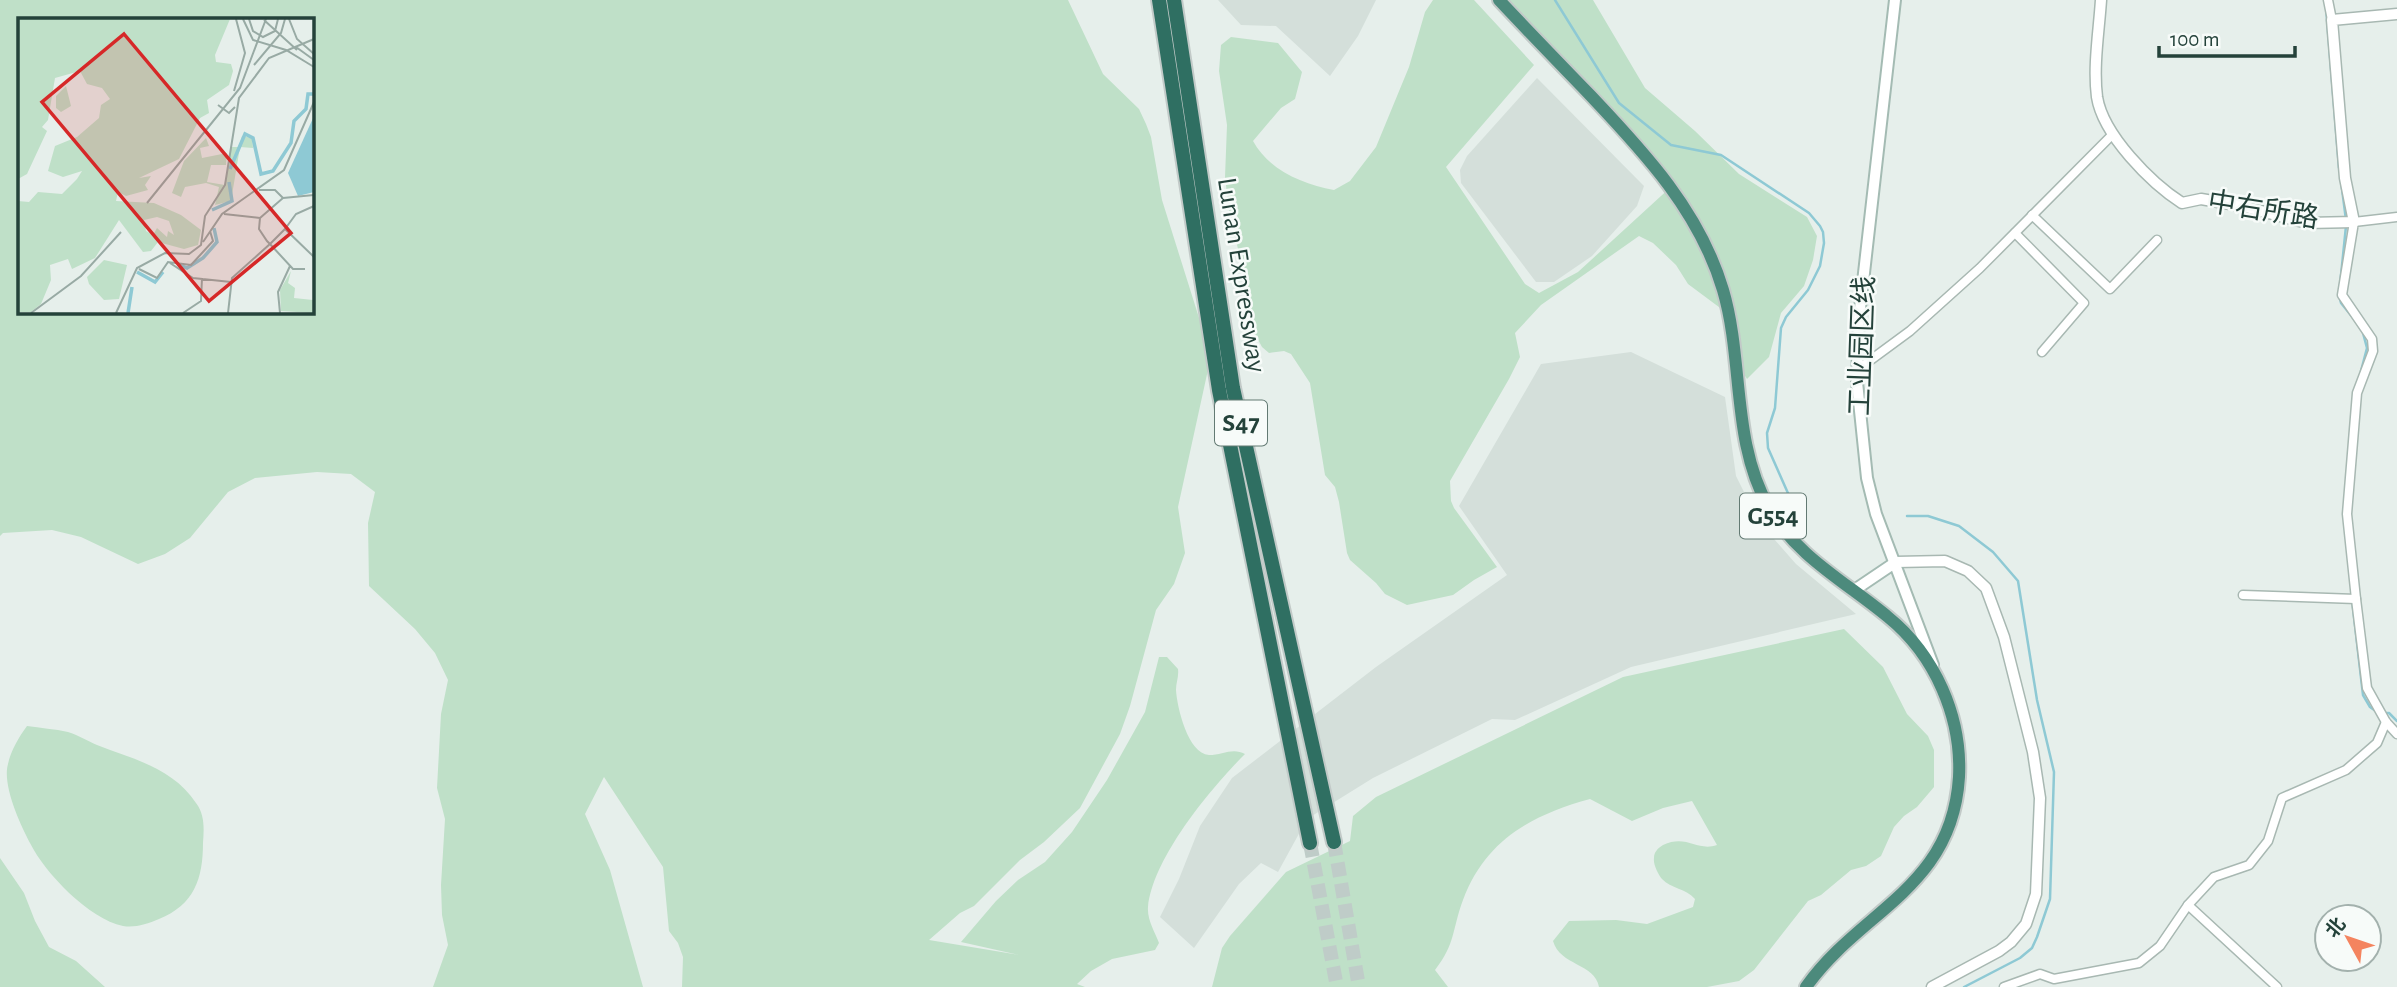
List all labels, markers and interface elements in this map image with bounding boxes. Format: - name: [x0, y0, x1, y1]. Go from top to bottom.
- scale bar: [2159, 14, 2296, 58]
- inset map: [18, 18, 313, 313]
- text: 100 m: [2170, 29, 2220, 50]
- street label: Lunan Expressway: [1212, 175, 1270, 375]
- street label: 中右所路: [2205, 186, 2321, 234]
- street label: 工业园区线: [1845, 275, 1879, 416]
- road number: S47: [1215, 400, 1267, 446]
- road number: G554: [1740, 494, 1806, 538]
- north arrow: [2313, 903, 2383, 973]
- text: 北: [2322, 914, 2350, 941]

